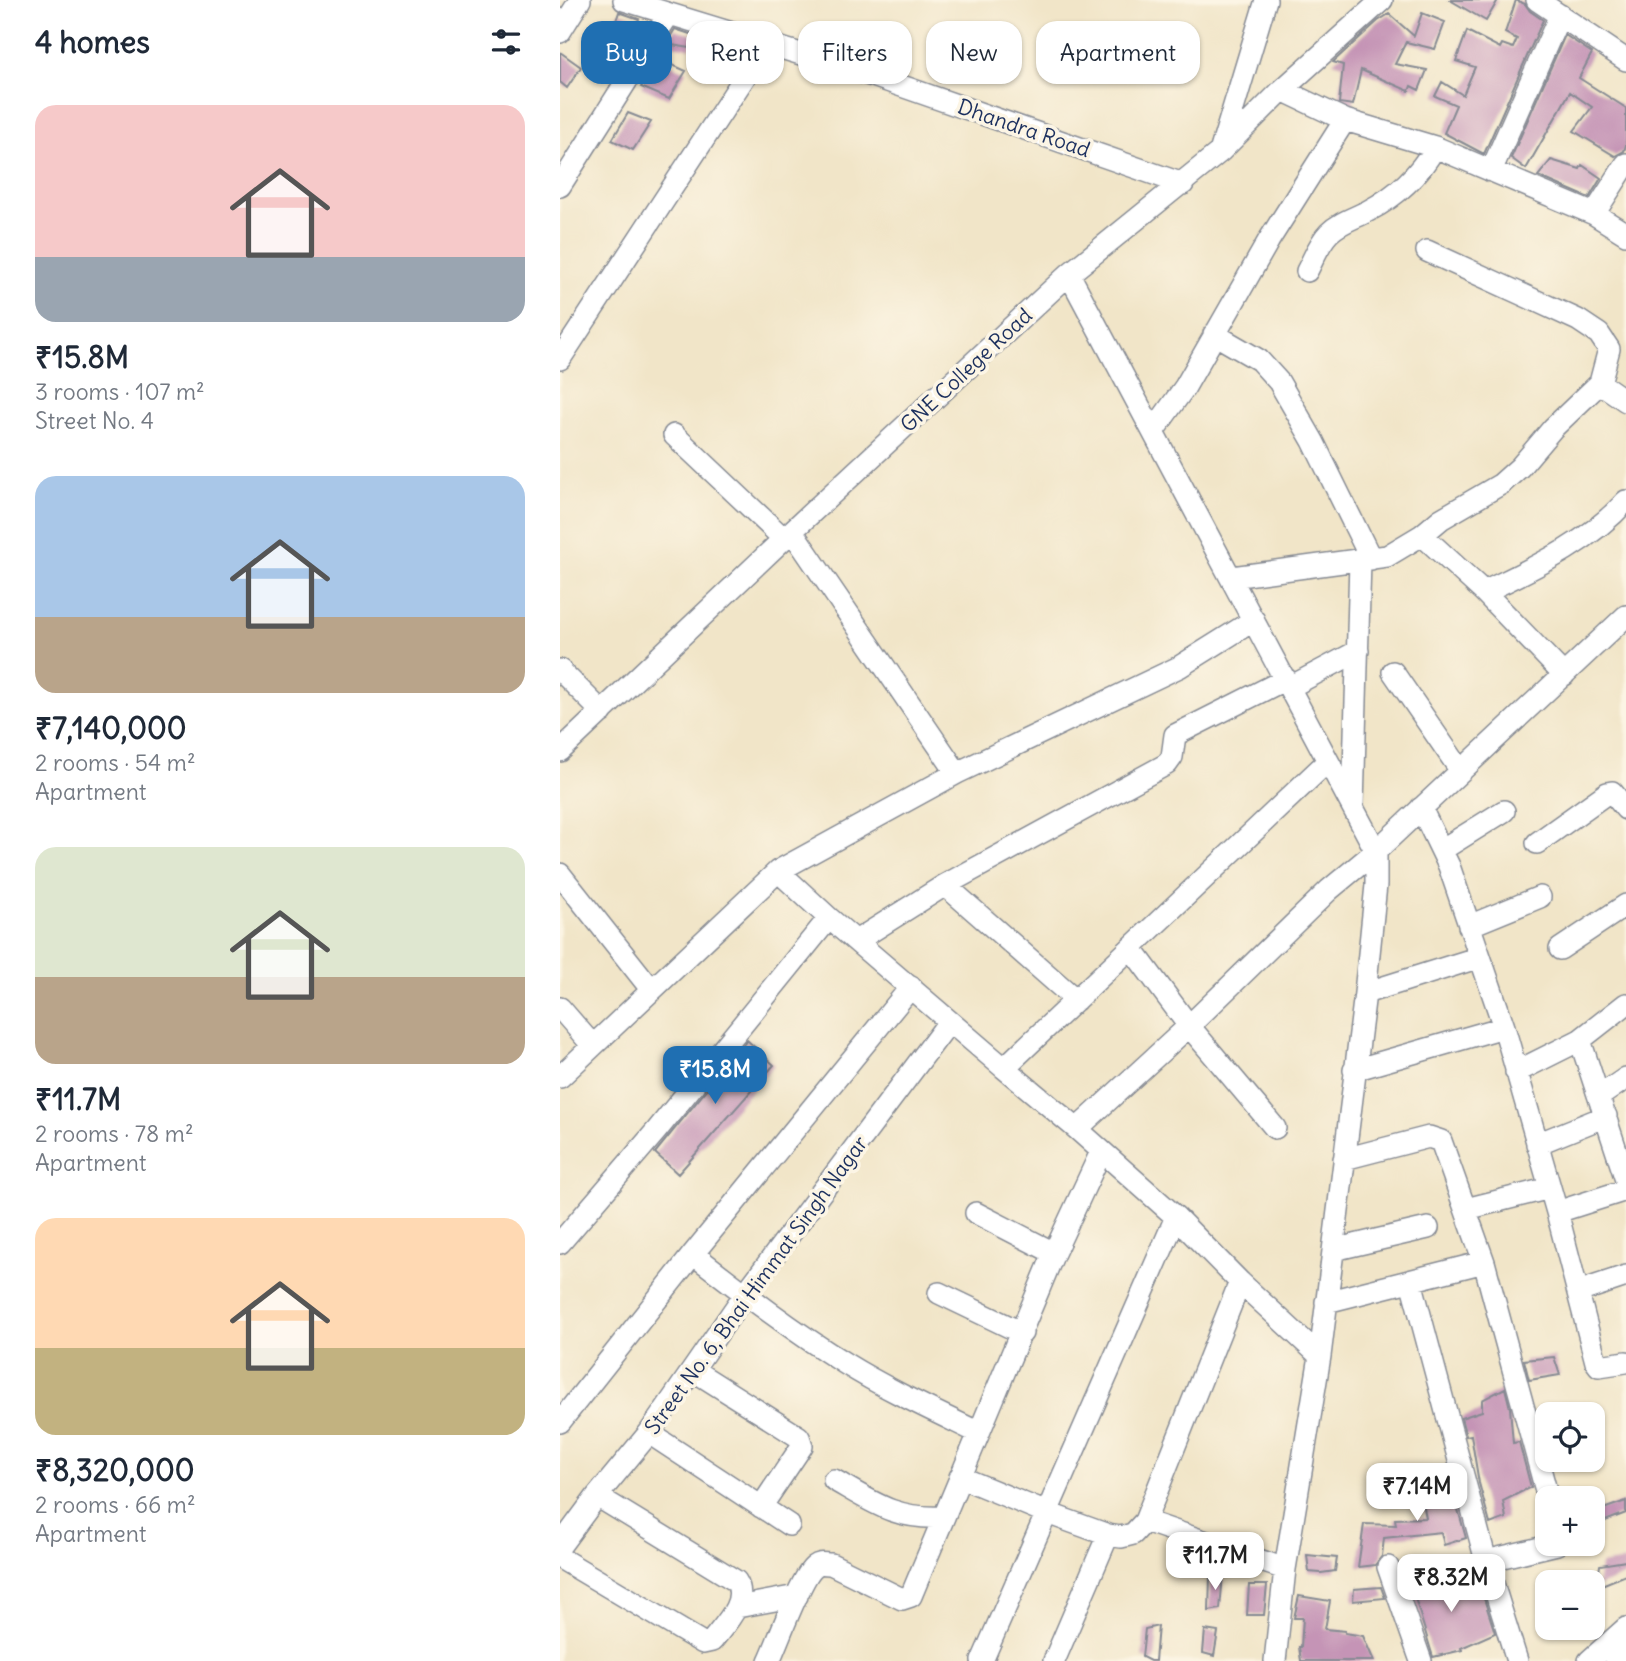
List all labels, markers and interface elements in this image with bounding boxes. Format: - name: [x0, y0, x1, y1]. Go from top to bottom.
- chip: Buy: [581, 21, 672, 84]
- chip: Rent: [686, 21, 784, 84]
- chip: Filters: [798, 21, 912, 84]
- chip: New: [926, 21, 1022, 84]
- chip: Apartment: [1036, 21, 1200, 84]
- text: 4 homes: [35, 23, 150, 61]
- icon: filters: [487, 23, 525, 61]
- street label: Dhandra Road: [954, 93, 1094, 163]
- icon: home: [217, 150, 343, 276]
- street label: GNE College Road: [894, 302, 1038, 438]
- text: ₹15.8M: [35, 338, 129, 376]
- text: 3 rooms · 107 m²: [35, 377, 205, 406]
- text: Street No. 4: [35, 406, 154, 435]
- icon: home: [217, 521, 343, 647]
- text: ₹7,140,000: [35, 709, 186, 747]
- text: 2 rooms · 54 m²: [35, 748, 196, 777]
- text: Apartment: [35, 777, 147, 806]
- icon: home: [217, 892, 343, 1018]
- pin: ₹15.8M: [658, 1046, 772, 1106]
- text: ₹15.8M: [679, 1054, 751, 1083]
- text: ₹11.7M: [35, 1080, 121, 1118]
- text: 2 rooms · 78 m²: [35, 1119, 194, 1148]
- street label: Street No. 6, Bhai Himmat Singh Nagar: [639, 1130, 874, 1439]
- text: Apartment: [35, 1148, 147, 1177]
- icon: home: [217, 1263, 343, 1389]
- map controls: [1535, 1402, 1605, 1640]
- button: locate: [1535, 1402, 1605, 1472]
- text: ₹8,320,000: [35, 1451, 194, 1489]
- pin: ₹7.14M: [1360, 1464, 1474, 1523]
- text: ₹7.14M: [1382, 1471, 1452, 1500]
- button: +: [1535, 1486, 1605, 1556]
- text: 2 rooms · 66 m²: [35, 1490, 196, 1519]
- text: Apartment: [35, 1519, 147, 1548]
- pin: ₹11.7M: [1158, 1532, 1272, 1592]
- text: ₹11.7M: [1182, 1540, 1248, 1569]
- pin: ₹8.32M: [1394, 1554, 1508, 1614]
- text: ₹8.32M: [1413, 1562, 1489, 1591]
- button: −: [1535, 1570, 1605, 1640]

